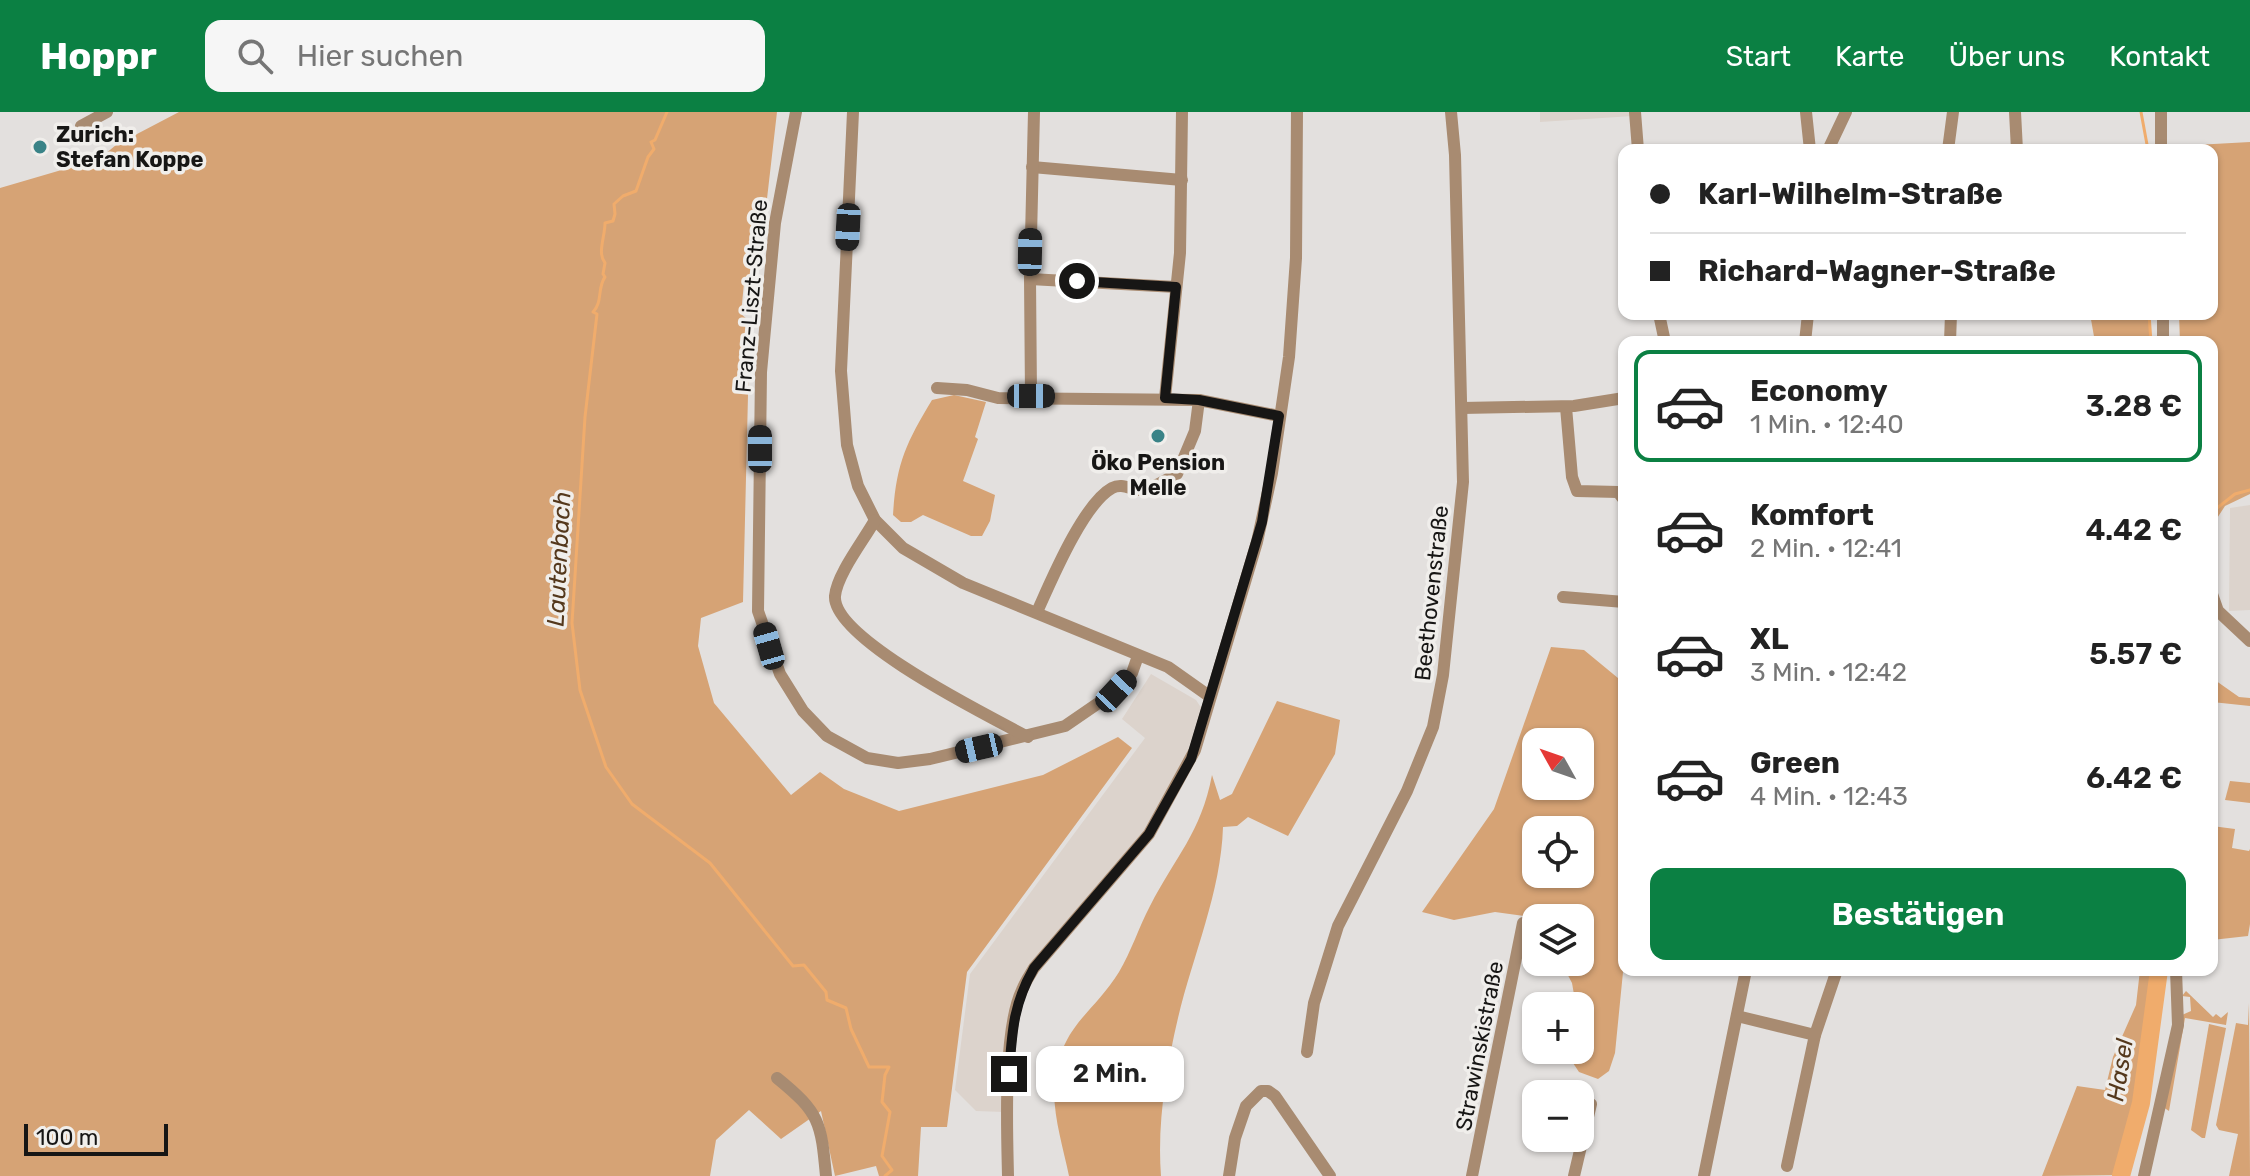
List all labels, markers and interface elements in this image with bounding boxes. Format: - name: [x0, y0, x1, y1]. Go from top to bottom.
- search box: [205, 20, 765, 92]
- text: Hoppr: [40, 33, 157, 79]
- icon: search: [233, 34, 277, 78]
- text: Hier suchen: [297, 38, 463, 74]
- text: Start: [1726, 40, 1791, 73]
- text: Karte: [1835, 40, 1904, 73]
- text: Über uns: [1948, 40, 2065, 73]
- text: Kontakt: [2109, 40, 2210, 73]
- place label: Zurich: Stefan Koppe: [56, 121, 203, 173]
- marker: Zurich: Stefan Koppe: [31, 138, 49, 156]
- text: Karl-Wilhelm-Straße: [1698, 176, 2003, 212]
- street label: Franz-Liszt-Straße: [730, 198, 773, 394]
- car: [835, 202, 861, 252]
- car: [1018, 228, 1042, 276]
- text: Richard-Wagner-Straße: [1698, 253, 2056, 289]
- route start: [1059, 263, 1095, 299]
- icon: car: [1654, 370, 1726, 442]
- text: Economy: [1750, 373, 1888, 409]
- car: [1007, 384, 1055, 408]
- text: 3.28 €: [2086, 388, 2182, 424]
- text: 1 Min. · 12:40: [1750, 409, 1904, 440]
- car: [748, 425, 772, 473]
- marker: Öko Pension Melle: [1149, 427, 1167, 445]
- place label: Öko Pension Melle: [1091, 449, 1225, 501]
- water label: Lautenbach: [541, 491, 577, 627]
- icon: car: [1654, 494, 1726, 566]
- text: Komfort: [1750, 497, 1874, 533]
- street label: Beethovenstraße: [1409, 504, 1454, 682]
- text: 4.42 €: [2085, 512, 2182, 548]
- text: 2 Min. · 12:41: [1750, 533, 1902, 564]
- icon: car: [1654, 618, 1726, 690]
- car: [751, 620, 787, 672]
- text: XL: [1750, 621, 1789, 657]
- text: 5.57 €: [2089, 636, 2182, 672]
- text: 3 Min. · 12:42: [1750, 657, 1907, 688]
- car: [1091, 665, 1141, 717]
- north arrow: [1522, 728, 1594, 800]
- map controls: [1522, 728, 1594, 1152]
- car: [953, 731, 1005, 765]
- icon: car: [1654, 742, 1726, 814]
- text: Green: [1750, 745, 1840, 781]
- text: 6.42 €: [2086, 760, 2182, 796]
- text: 4 Min. · 12:43: [1750, 781, 1908, 812]
- button: locate: [1522, 816, 1594, 888]
- button: Bestätigen: [1650, 868, 2186, 960]
- button: layers: [1522, 904, 1594, 976]
- street label: Strawinskistraße: [1450, 959, 1509, 1133]
- button: +: [1522, 992, 1594, 1064]
- water label: Hasel: [2101, 1036, 2139, 1103]
- callout: 2 Min.: [1037, 1046, 1185, 1102]
- route end: [991, 1056, 1027, 1092]
- text: 2 Min.: [1073, 1058, 1147, 1089]
- button: −: [1522, 1080, 1594, 1152]
- scale bar: [24, 1120, 168, 1156]
- text: 100 m: [36, 1124, 98, 1151]

